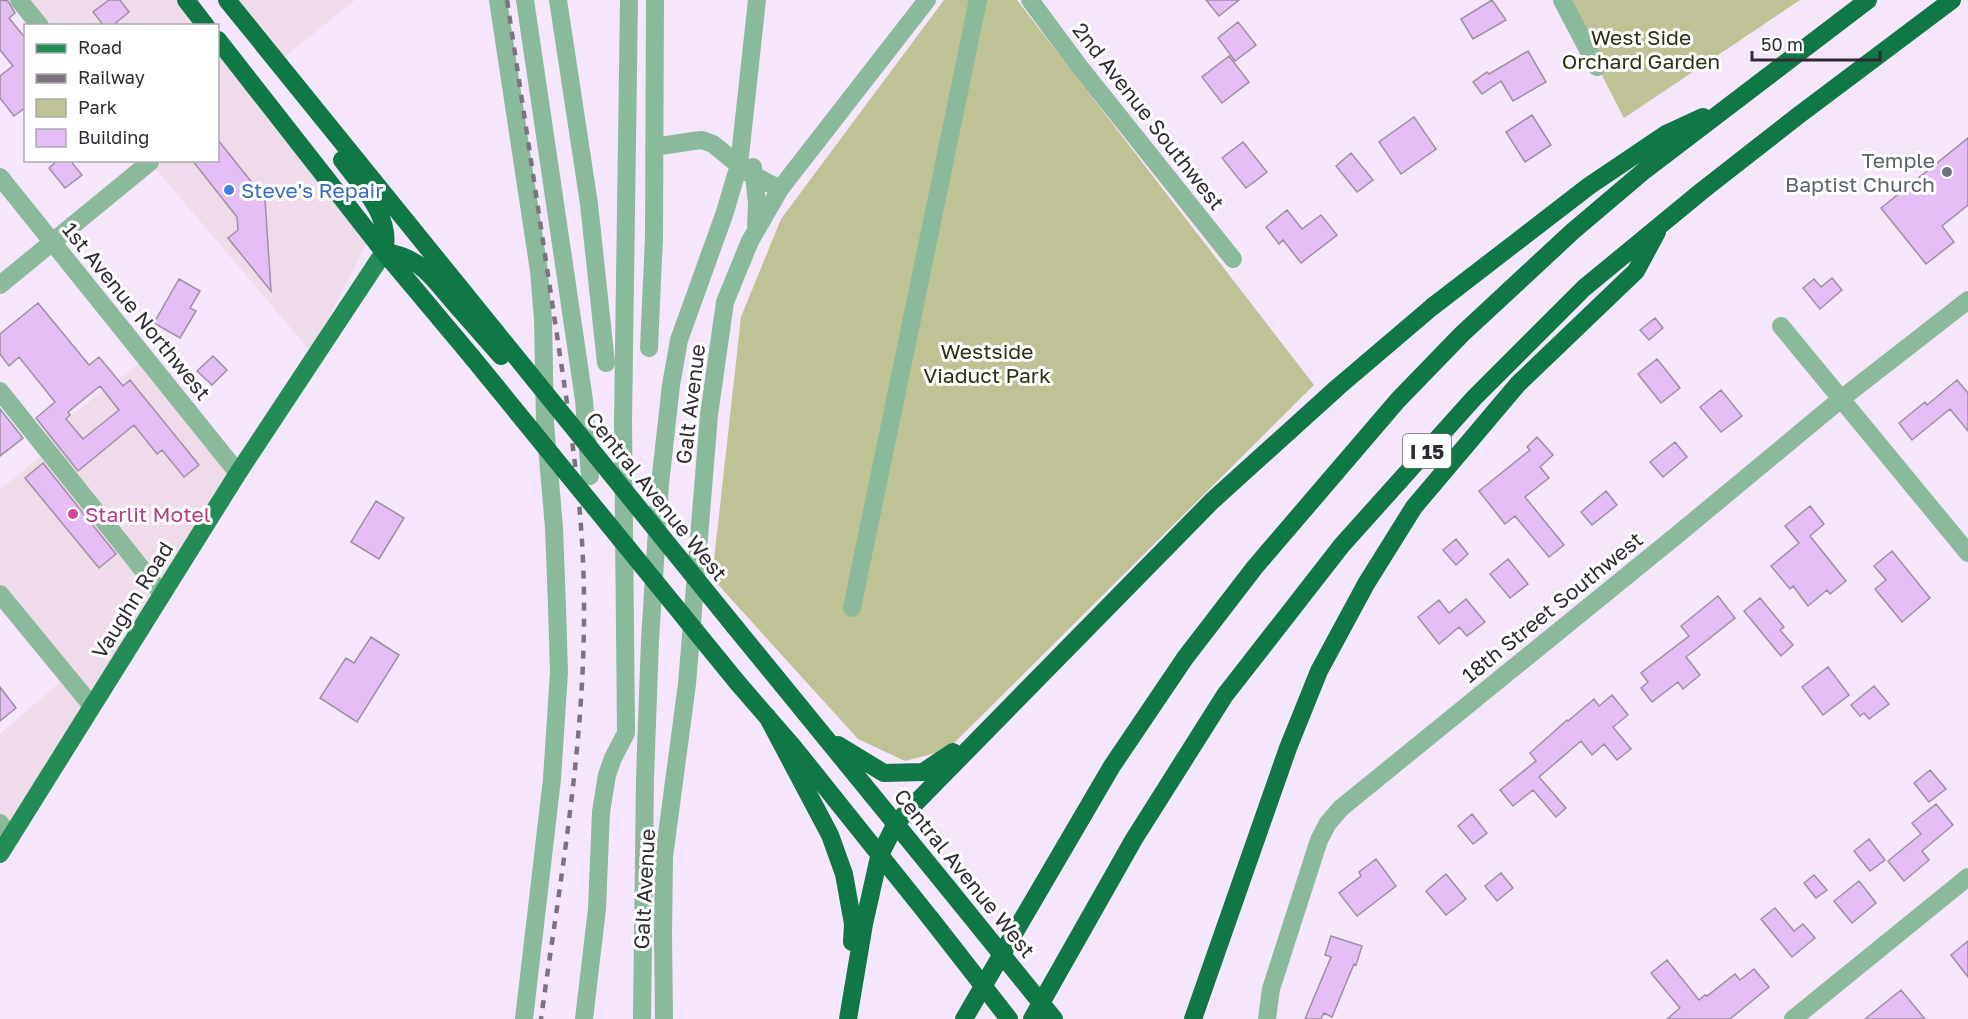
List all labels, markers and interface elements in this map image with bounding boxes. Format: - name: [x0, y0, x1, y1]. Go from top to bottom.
- street label: 2nd Avenue Southwest: [1068, 17, 1230, 215]
- legend: [24, 24, 219, 162]
- park label: West Side Orchard Garden: [1562, 24, 1720, 74]
- scale bar: [1752, 24, 1880, 62]
- text: 50 m: [1761, 33, 1803, 55]
- text: Road: [78, 36, 122, 58]
- text: Railway: [78, 66, 145, 88]
- text: Park: [78, 96, 117, 118]
- text: Building: [78, 126, 149, 148]
- place label: Temple Baptist Church: [1785, 147, 1935, 197]
- marker: Temple Baptist Church: [1940, 165, 1954, 179]
- place label: Steve's Repair: [241, 177, 383, 203]
- marker: Steve's Repair: [222, 183, 236, 197]
- street label: 1st Avenue Northwest: [57, 217, 217, 405]
- park label: Westside Viaduct Park: [923, 338, 1051, 388]
- street label: Galt Avenue: [670, 342, 710, 466]
- street label: Central Avenue West: [581, 406, 733, 586]
- road number: I 15: [1403, 434, 1451, 468]
- place label: Starlit Motel: [85, 501, 210, 527]
- marker: Starlit Motel: [66, 507, 80, 521]
- street label: 18th Street Southwest: [1456, 526, 1648, 688]
- street label: Vaughn Road: [86, 537, 178, 663]
- street label: Central Avenue West: [889, 783, 1041, 963]
- street label: Galt Avenue: [628, 828, 660, 950]

